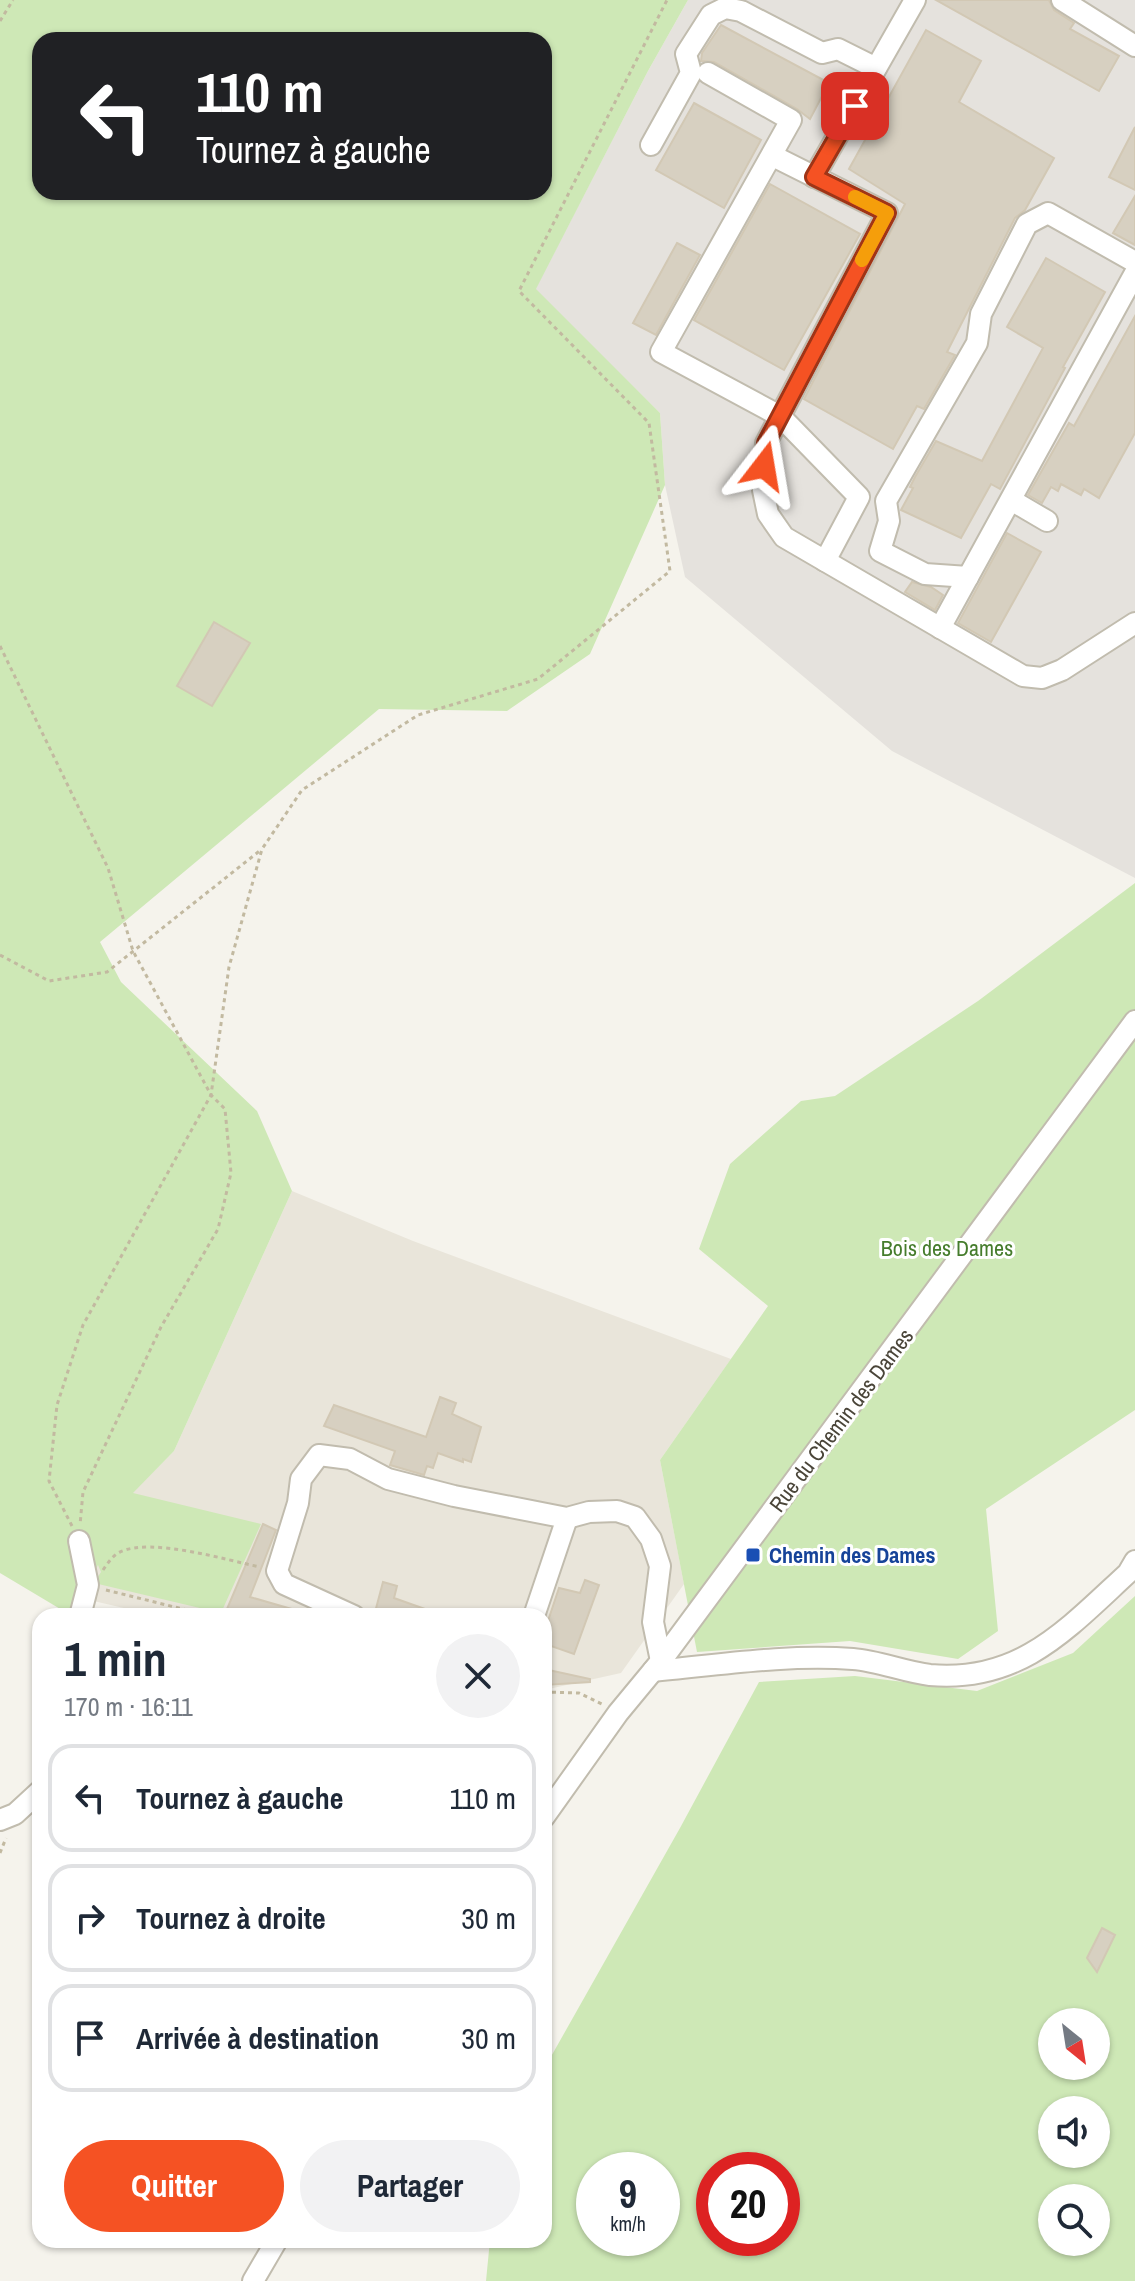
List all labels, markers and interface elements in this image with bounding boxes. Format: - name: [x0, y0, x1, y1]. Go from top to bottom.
- text: 110 m: [196, 54, 324, 129]
- icon: left: [64, 64, 168, 168]
- pin: [821, 72, 889, 140]
- icon: arrive: [833, 84, 877, 128]
- text: Tournez à gauche: [196, 126, 431, 174]
- position arrow: [722, 424, 806, 508]
- park label: Bois des Dames: [881, 1233, 1013, 1263]
- street label: Rue du Chemin des Dames: [762, 1322, 920, 1518]
- place label: Chemin des Dames: [769, 1540, 935, 1570]
- marker: Chemin des Dames: [744, 1546, 762, 1564]
- text: 1 min: [64, 1626, 167, 1691]
- button: close: [436, 1634, 520, 1718]
- text: 170 m · 16:11: [64, 1689, 193, 1724]
- icon: left: [68, 1776, 112, 1820]
- text: Tournez à gauche: [136, 1778, 343, 1818]
- text: 110 m: [449, 1778, 516, 1818]
- icon: right: [68, 1896, 112, 1940]
- text: Tournez à droite: [136, 1898, 326, 1938]
- text: 30 m: [461, 1898, 516, 1938]
- north arrow: [1038, 2008, 1110, 2080]
- map controls: [1038, 2008, 1110, 2256]
- icon: arrive: [68, 2016, 112, 2060]
- text: Arrivée à destination: [136, 2018, 379, 2058]
- text: 30 m: [461, 2018, 516, 2058]
- button: sound: [1038, 2096, 1110, 2168]
- button: Quitter: [64, 2140, 284, 2232]
- button: Partager: [300, 2140, 520, 2232]
- speed limit sign: 20: [696, 2152, 800, 2256]
- text: 9: [619, 2167, 637, 2220]
- button: search: [1038, 2184, 1110, 2256]
- text: km/h: [610, 2210, 646, 2237]

